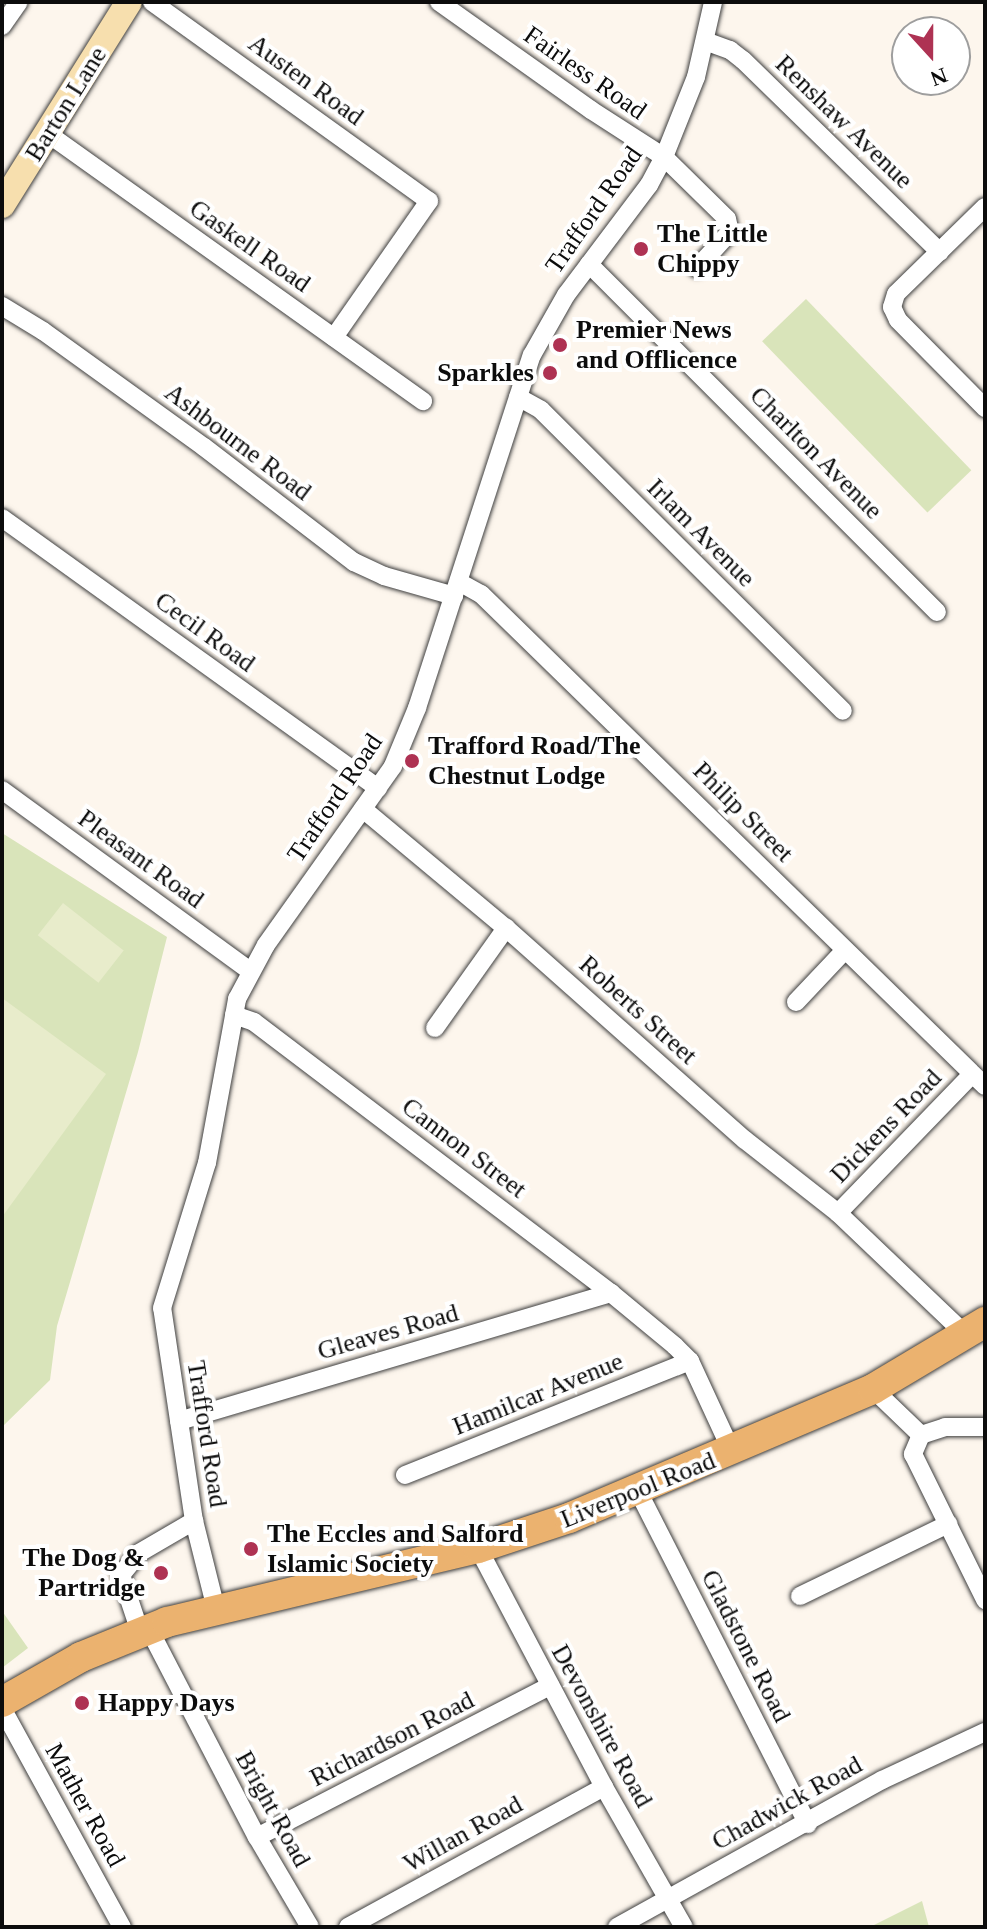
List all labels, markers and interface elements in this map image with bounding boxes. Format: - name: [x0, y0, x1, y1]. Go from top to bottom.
- north arrow: [891, 16, 971, 96]
- street label: Fairless Road: [518, 19, 652, 127]
- street label: Austen Road: [242, 28, 370, 132]
- street label: Barton Lane: [19, 41, 113, 167]
- street label: Renshaw Avenue: [768, 48, 920, 196]
- text: N: [927, 62, 951, 92]
- street label: Trafford Road: [539, 140, 649, 280]
- street label: Gaskell Road: [183, 193, 317, 299]
- place label: The Little Chippy: [657, 218, 767, 280]
- marker: The Little Chippy: [632, 240, 650, 258]
- place label: Premier News and Offlicence: [576, 314, 737, 376]
- marker: Premier News and Offlicence: [551, 336, 569, 354]
- place label: Sparkles: [437, 357, 534, 389]
- marker: Sparkles: [541, 364, 559, 382]
- street label: Ashbourne Road: [159, 377, 317, 507]
- street label: Charlton Avenue: [743, 380, 889, 526]
- street label: Irlam Avenue: [640, 472, 762, 594]
- street label: Cecil Road: [149, 585, 261, 679]
- street label: Trafford Road: [281, 728, 389, 868]
- place label: Trafford Road/The Chestnut Lodge: [428, 730, 641, 792]
- marker: Trafford Road/The Chestnut Lodge: [403, 752, 421, 770]
- street label: Philip Street: [686, 755, 800, 869]
- street label: Pleasant Road: [72, 803, 210, 915]
- street label: Roberts Street: [573, 949, 703, 1071]
- street label: Dickens Road: [824, 1062, 948, 1190]
- street label: Cannon Street: [396, 1091, 532, 1205]
- street label: Gleaves Road: [314, 1297, 462, 1367]
- street label: Hamilcar Avenue: [448, 1345, 628, 1443]
- street label: Trafford Road: [180, 1358, 234, 1510]
- street label: Liverpool Road: [556, 1445, 720, 1535]
- place label: The Eccles and Salford Islamic Society: [267, 1518, 523, 1580]
- marker: The Eccles and Salford Islamic Society: [242, 1540, 260, 1558]
- place label: The Dog & Partridge: [22, 1542, 145, 1604]
- marker: The Dog & Partridge: [152, 1564, 170, 1582]
- street label: Gladstone Road: [694, 1565, 798, 1727]
- street label: Devonshire Road: [544, 1639, 660, 1813]
- street label: Richardson Road: [305, 1684, 479, 1794]
- place label: Happy Days: [98, 1687, 235, 1719]
- marker: Happy Days: [73, 1694, 91, 1712]
- street label: Mather Road: [38, 1738, 132, 1872]
- street label: Bright Road: [228, 1746, 318, 1872]
- street label: Chadwick Road: [706, 1749, 868, 1857]
- street label: Willan Road: [398, 1789, 528, 1879]

